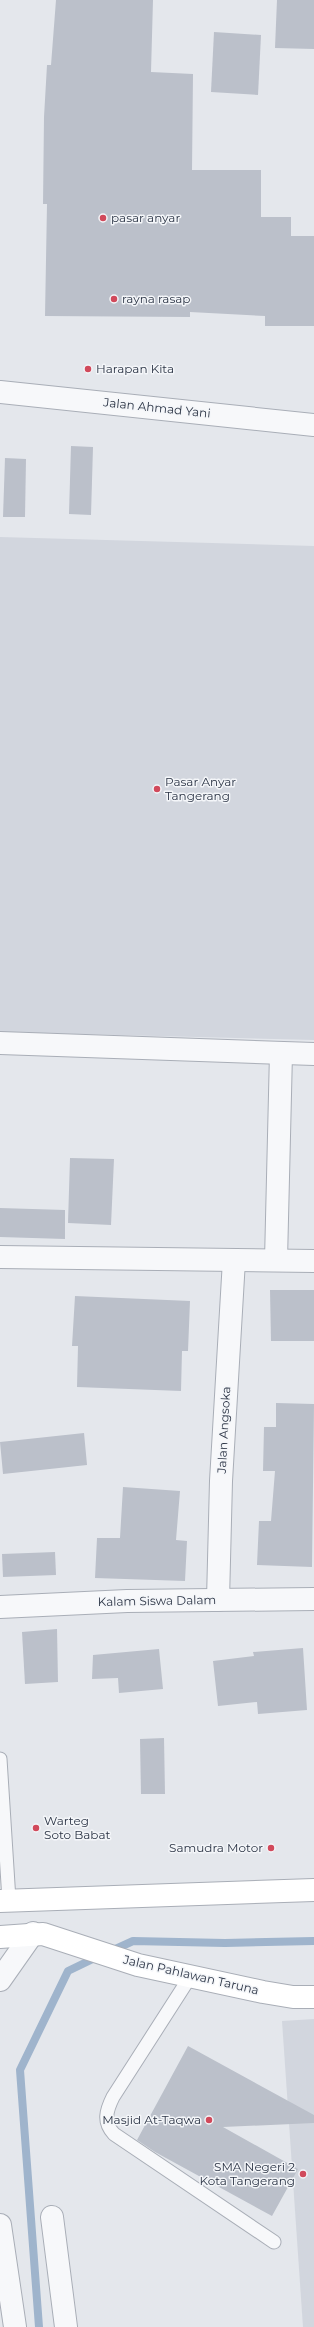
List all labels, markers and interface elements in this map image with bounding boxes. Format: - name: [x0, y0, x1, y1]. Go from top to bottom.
- place label: pasar anyar: [111, 210, 180, 225]
- marker: pasar anyar: [98, 213, 108, 223]
- place label: rayna rasap: [122, 291, 191, 306]
- marker: rayna rasap: [109, 294, 119, 304]
- place label: Harapan Kita: [96, 361, 174, 376]
- marker: Harapan Kita: [83, 364, 93, 374]
- street label: Jalan Ahmad Yani: [102, 394, 211, 421]
- place label: Pasar Anyar Tangerang: [165, 774, 236, 803]
- marker: Pasar Anyar Tangerang: [152, 784, 162, 794]
- street label: Jalan Angsoka: [214, 1386, 233, 1475]
- street label: Kalam Siswa Dalam: [98, 1592, 216, 1609]
- place label: Warteg Soto Babat: [44, 1813, 111, 1842]
- marker: Warteg Soto Babat: [31, 1823, 41, 1833]
- place label: Samudra Motor: [169, 1840, 263, 1855]
- marker: Samudra Motor: [266, 1843, 276, 1853]
- street label: Jalan Pahlawan Taruna: [121, 1951, 260, 1997]
- place label: Masjid At-Taqwa: [102, 2112, 201, 2127]
- marker: Masjid At-Taqwa: [204, 2115, 214, 2125]
- place label: SMA Negeri 2 Kota Tangerang: [199, 2159, 295, 2188]
- marker: SMA Negeri 2 Kota Tangerang: [298, 2169, 308, 2179]

